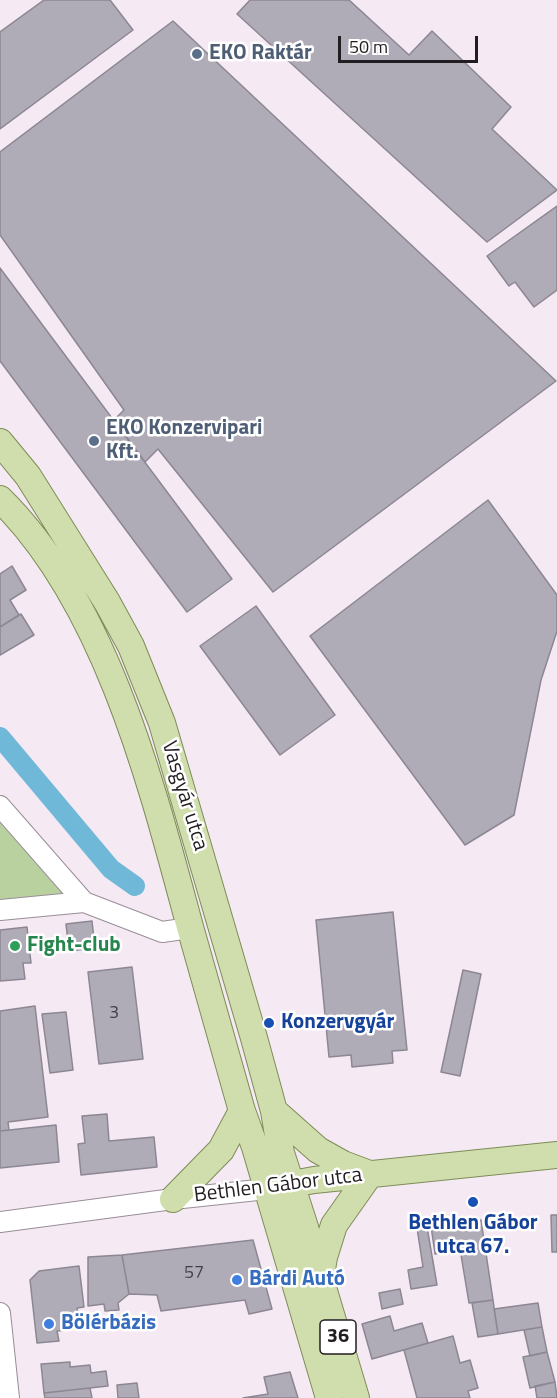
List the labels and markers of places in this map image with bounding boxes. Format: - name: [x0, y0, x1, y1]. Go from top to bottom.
- place label: EKO Raktár: [209, 41, 312, 67]
- marker: EKO Raktár: [190, 47, 204, 61]
- place label: EKO Konzervipari Kft.: [106, 416, 262, 466]
- marker: EKO Konzervipari Kft.: [87, 434, 101, 448]
- place label: Fight-club: [27, 933, 121, 959]
- marker: Fight-club: [8, 939, 22, 953]
- place label: Konzervgyár: [281, 1010, 394, 1036]
- marker: Konzervgyár: [262, 1016, 276, 1030]
- marker: Bethlen Gábor utca 67.: [466, 1195, 480, 1209]
- place label: Bethlen Gábor utca 67.: [408, 1211, 538, 1261]
- place label: Bárdi Autó: [249, 1267, 345, 1293]
- marker: Bárdi Autó: [230, 1273, 244, 1287]
- place label: Bölérbázis: [61, 1311, 156, 1337]
- marker: Bölérbázis: [42, 1317, 56, 1331]

